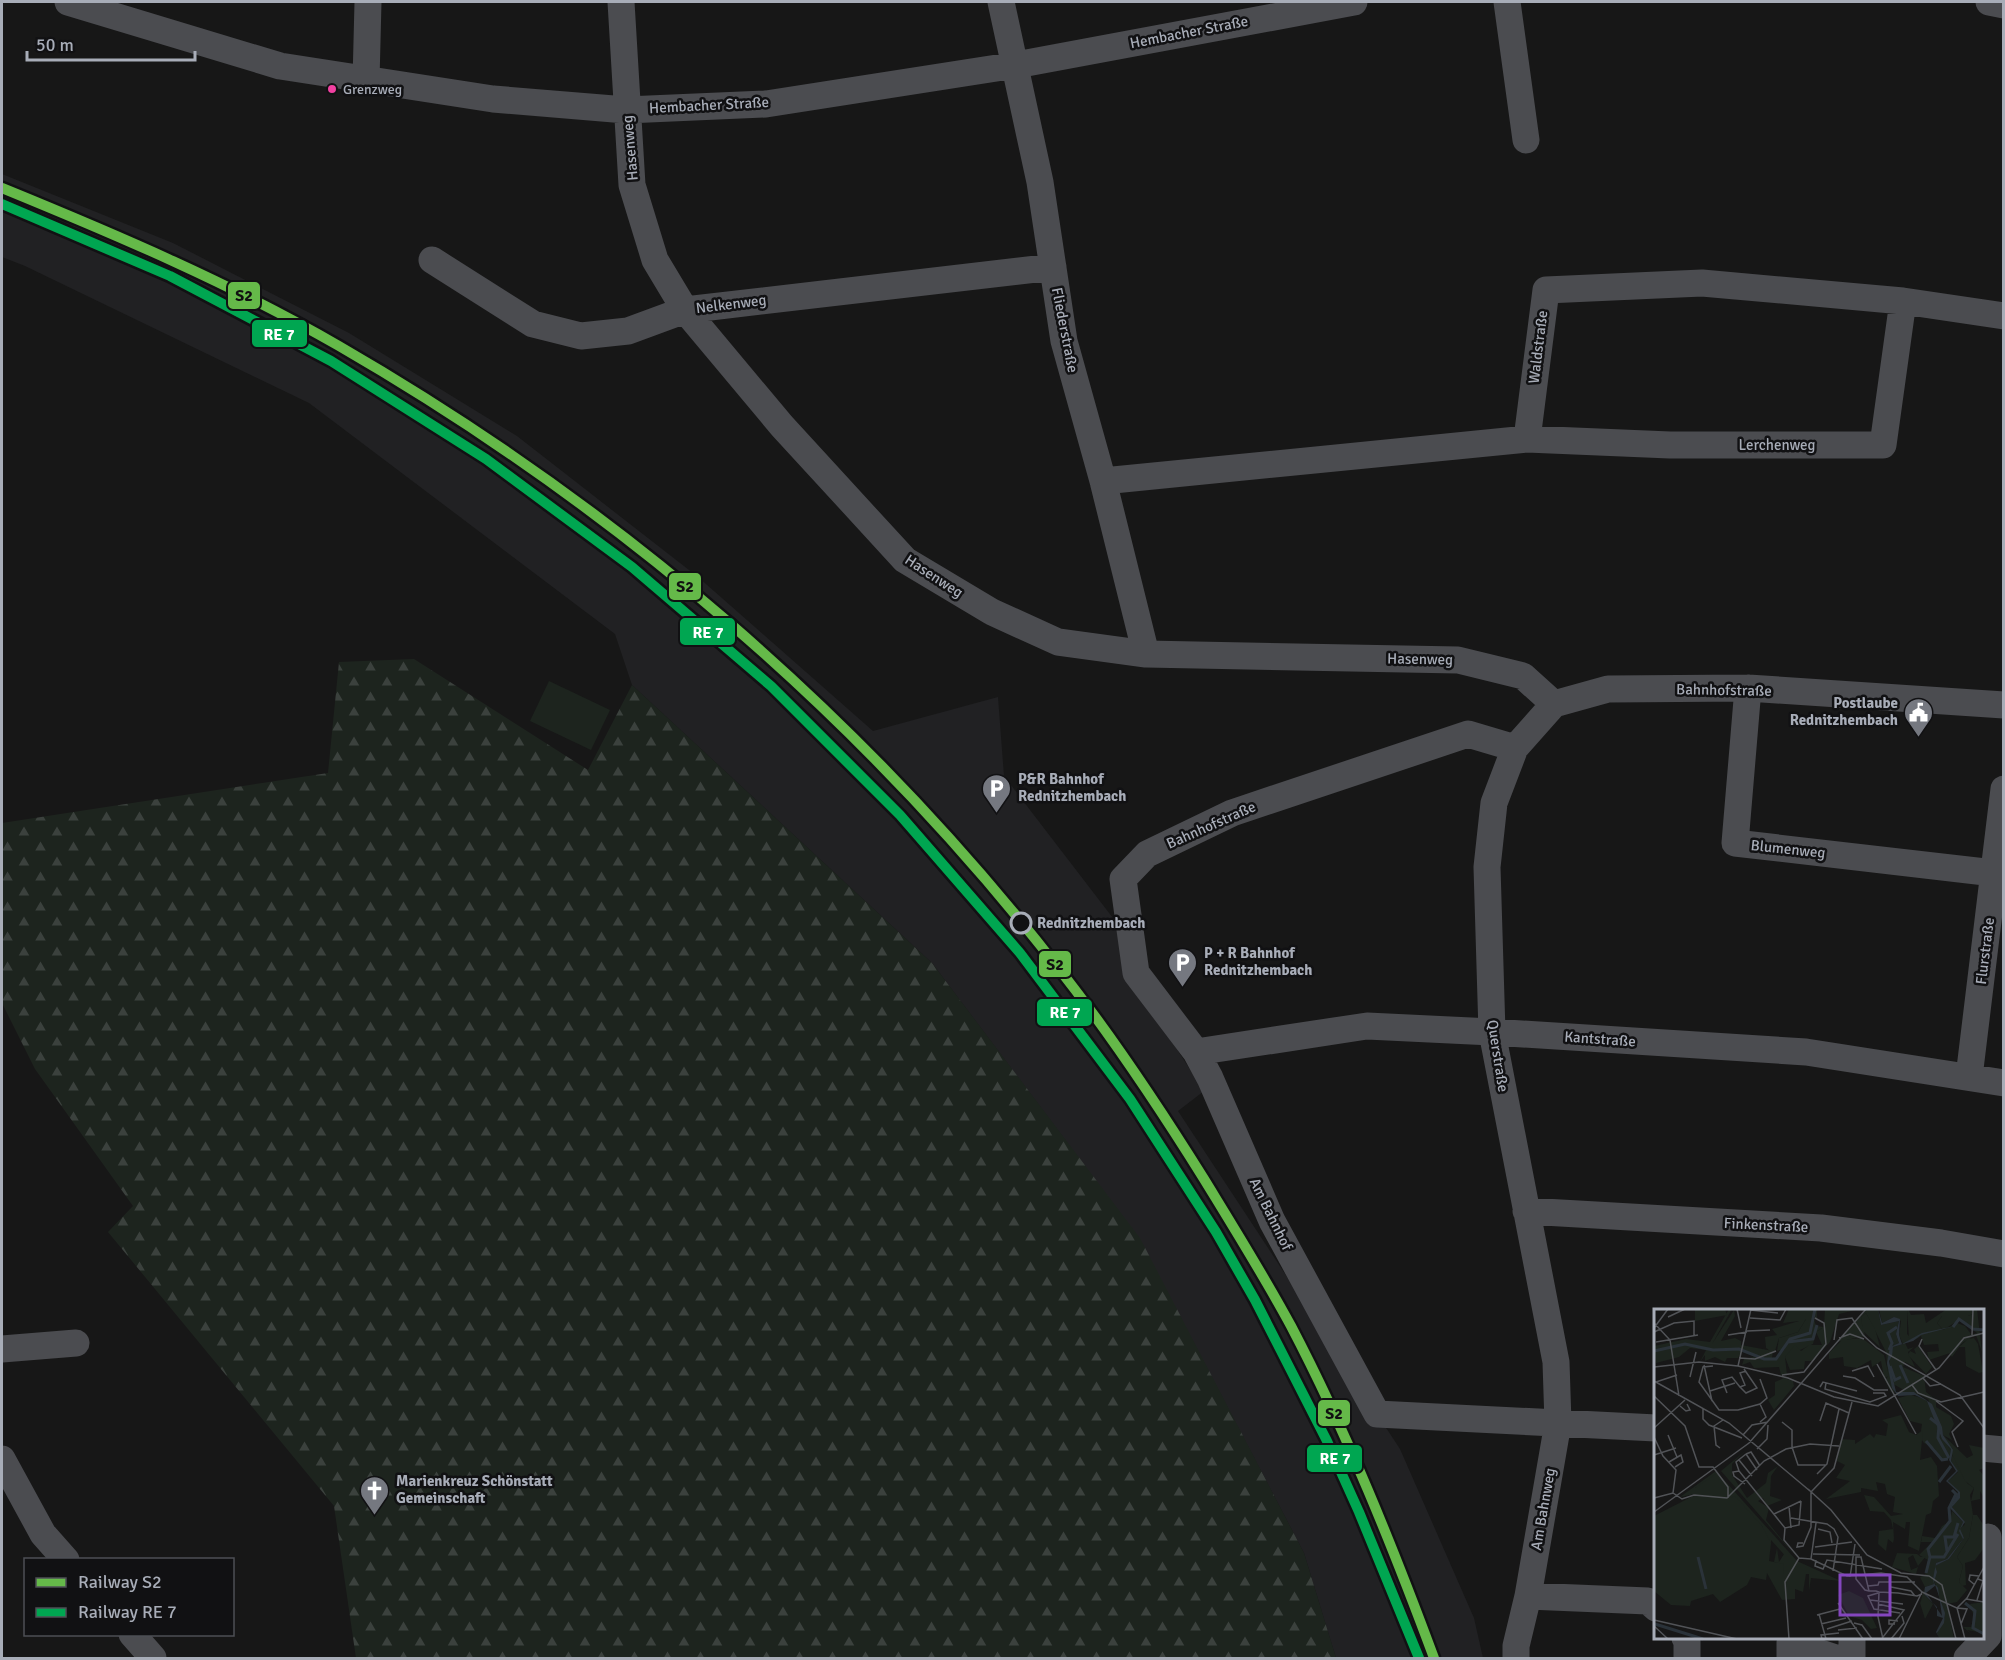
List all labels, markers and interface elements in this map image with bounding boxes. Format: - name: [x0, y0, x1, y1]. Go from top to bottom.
- street label: Hembacher Straße: [1128, 12, 1250, 52]
- scale bar: [27, 24, 195, 62]
- text: 50 m: [36, 34, 74, 56]
- place label: Grenzweg: [343, 81, 402, 98]
- marker: Grenzweg: [326, 83, 338, 95]
- street label: Hembacher Straße: [649, 93, 769, 117]
- street label: Hasenweg: [618, 114, 642, 182]
- line badge: S2: [227, 281, 261, 310]
- text: S2: [235, 286, 253, 306]
- street label: Fliederstraße: [1048, 286, 1082, 374]
- street label: Nelkenweg: [695, 291, 767, 317]
- street label: Waldstraße: [1525, 309, 1551, 385]
- line badge: RE 7: [251, 319, 308, 348]
- text: RE 7: [263, 325, 295, 345]
- street label: Lerchenweg: [1739, 436, 1816, 454]
- street label: Hasenweg: [902, 551, 967, 602]
- line badge: S2: [668, 572, 702, 601]
- text: S2: [676, 577, 694, 597]
- line badge: RE 7: [679, 617, 736, 646]
- text: RE 7: [692, 623, 724, 643]
- street label: Hasenweg: [1387, 649, 1453, 669]
- street label: Bahnhofstraße: [1676, 680, 1772, 700]
- place label: Postlaube Rednitzhembach: [1790, 694, 1898, 729]
- public building icon: Postlaube Rednitzhembach: [1903, 696, 1935, 738]
- place label: P&R Bahnhof Rednitzhembach: [1018, 770, 1126, 805]
- parking icon: P&R Bahnhof Rednitzhembach: [981, 772, 1013, 814]
- street label: Bahnhofstraße: [1164, 797, 1258, 853]
- street label: Blumenweg: [1750, 836, 1826, 862]
- marker: Rednitzhembach: [1010, 912, 1032, 934]
- place label: Rednitzhembach: [1037, 914, 1145, 932]
- street label: Flurstraße: [1972, 916, 1998, 986]
- place label: P + R Bahnhof Rednitzhembach: [1204, 944, 1312, 979]
- parking icon: P + R Bahnhof Rednitzhembach: [1167, 946, 1199, 988]
- line badge: S2: [1038, 950, 1072, 978]
- text: S2: [1046, 955, 1064, 975]
- line badge: RE 7: [1036, 998, 1093, 1027]
- text: RE 7: [1049, 1003, 1081, 1023]
- street label: Querstraße: [1483, 1019, 1513, 1093]
- street label: Kantstraße: [1564, 1028, 1636, 1050]
- street label: Am Bahnhof: [1246, 1175, 1297, 1254]
- street label: Finkenstraße: [1723, 1214, 1809, 1236]
- inset map: [1654, 1309, 1984, 1639]
- line badge: S2: [1317, 1399, 1351, 1427]
- text: S2: [1325, 1404, 1343, 1424]
- line badge: RE 7: [1306, 1444, 1363, 1473]
- text: RE 7: [1319, 1449, 1351, 1469]
- street label: Am Bahnweg: [1527, 1466, 1559, 1552]
- place label: Marienkreuz Schönstatt Gemeinschaft: [396, 1472, 553, 1507]
- church icon: Marienkreuz Schönstatt Gemeinschaft: [359, 1474, 391, 1516]
- legend: [24, 1558, 234, 1636]
- text: Railway S2: [78, 1571, 162, 1593]
- text: Railway RE 7: [78, 1601, 177, 1623]

